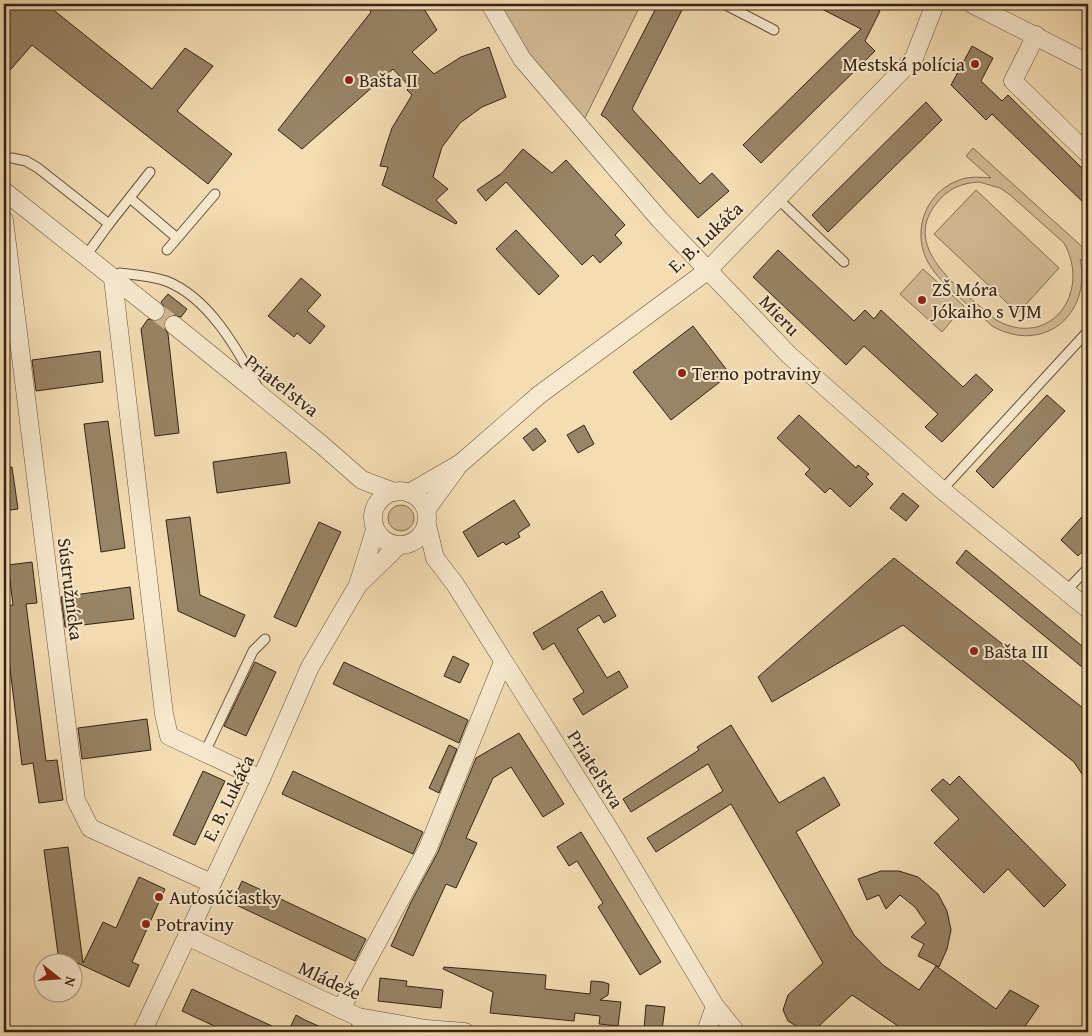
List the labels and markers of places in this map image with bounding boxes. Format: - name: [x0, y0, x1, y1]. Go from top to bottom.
- place label: Mestská polícia: [843, 50, 965, 78]
- marker: Mestská polícia: [969, 58, 981, 70]
- place label: Bašta II: [359, 66, 418, 94]
- marker: Bašta II: [343, 74, 355, 86]
- place label: ZŠ Móra Jókaiho s VJM: [930, 275, 1042, 325]
- marker: ZŠ Móra Jókaiho s VJM: [916, 294, 928, 306]
- place label: Terno potraviny: [692, 359, 822, 387]
- marker: Terno potraviny: [676, 367, 688, 379]
- place label: Bašta III: [984, 637, 1049, 665]
- marker: Bašta III: [968, 645, 980, 657]
- place label: Autosúčiastky: [169, 883, 282, 911]
- marker: Autosúčiastky: [153, 891, 165, 903]
- place label: Potraviny: [156, 910, 234, 938]
- marker: Potraviny: [140, 918, 152, 930]

